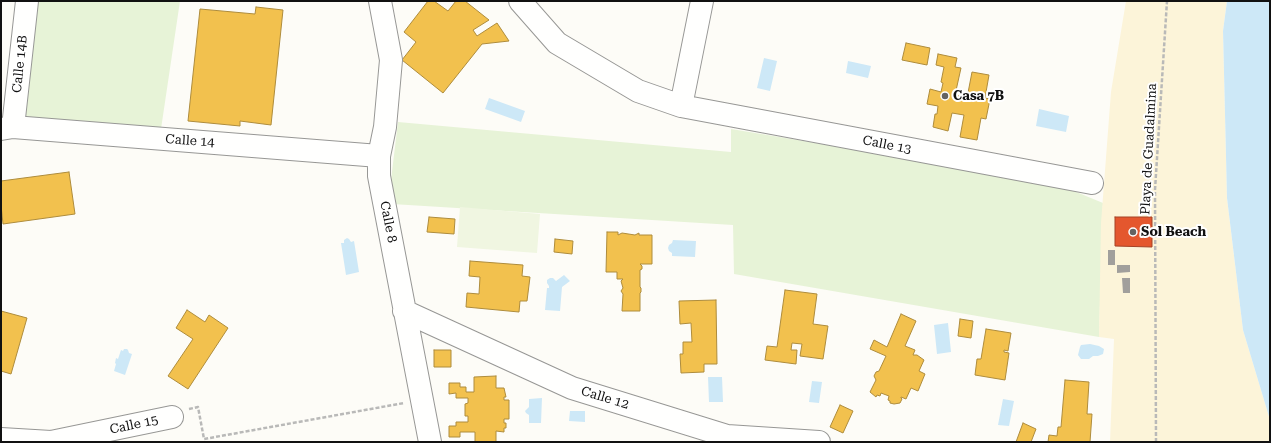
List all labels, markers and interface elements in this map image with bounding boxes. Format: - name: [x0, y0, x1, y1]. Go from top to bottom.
- street label: Calle 14B: [9, 34, 31, 94]
- street label: Playa de Guadalmina: [1138, 83, 1160, 215]
- place label: Casa 7B: [953, 88, 1004, 104]
- marker: Casa 7B: [940, 91, 950, 101]
- street label: Calle 14: [165, 131, 215, 151]
- street label: Calle 13: [861, 133, 913, 157]
- street label: Calle 8: [376, 200, 400, 244]
- place label: Sol Beach: [1141, 224, 1206, 240]
- marker: Sol Beach: [1128, 227, 1138, 237]
- street label: Calle 12: [579, 383, 631, 413]
- street label: Calle 15: [108, 412, 160, 438]

